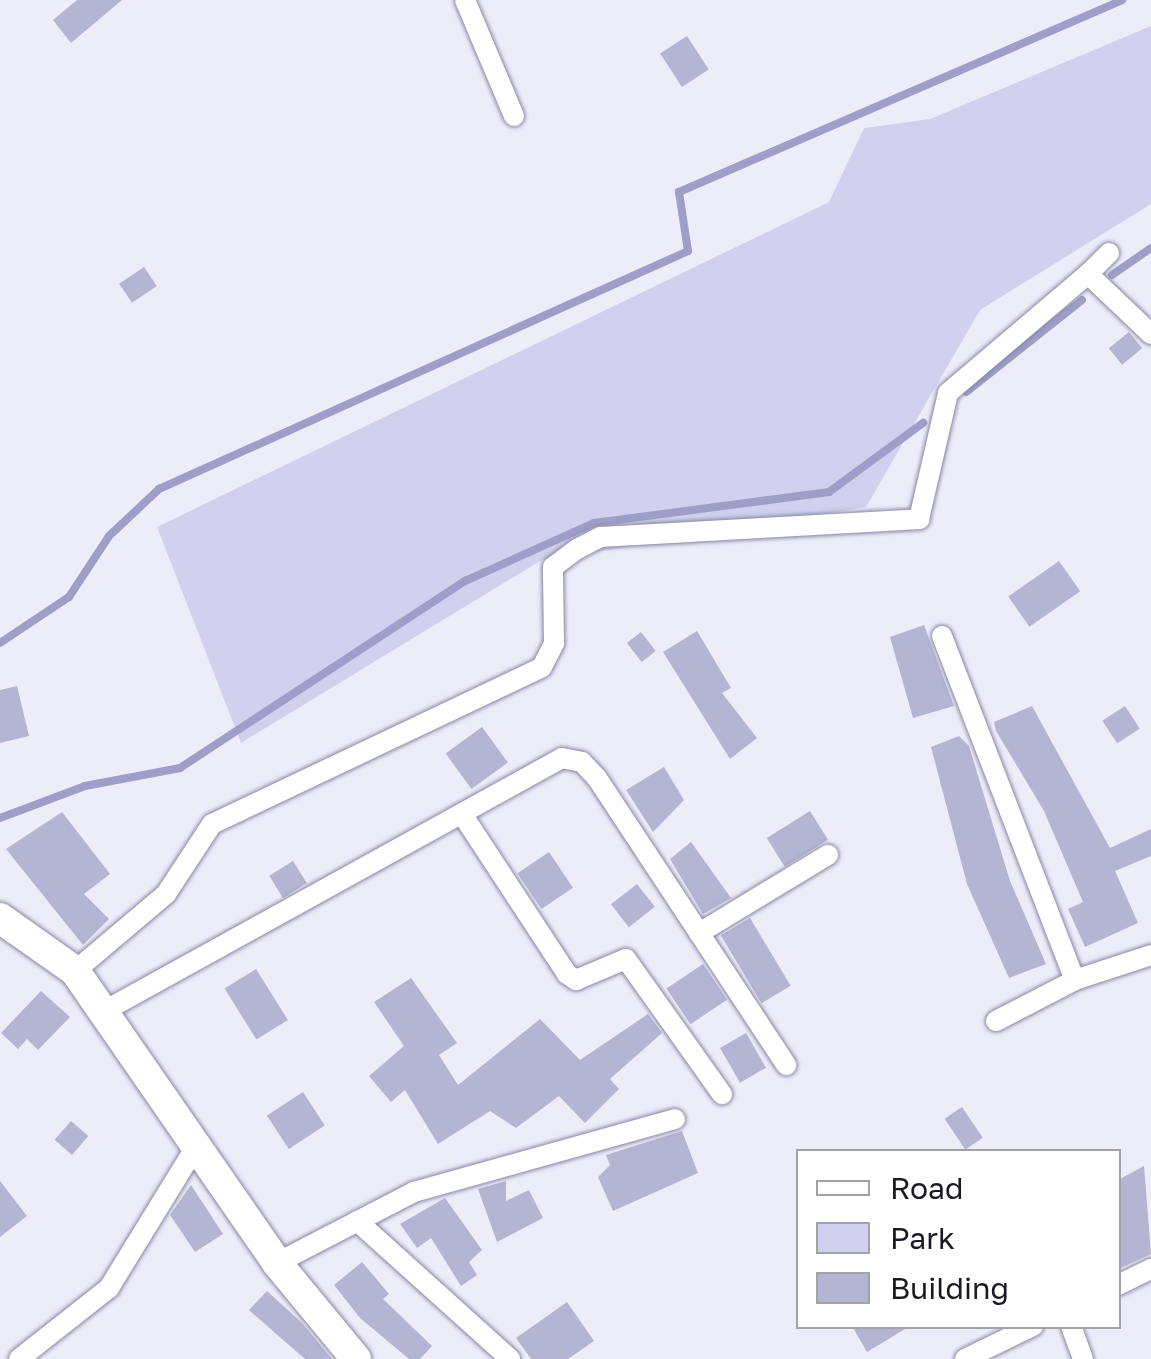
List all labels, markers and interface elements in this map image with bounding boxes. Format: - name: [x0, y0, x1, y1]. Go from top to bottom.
- legend: [796, 1149, 1121, 1329]
- text: Road: [890, 1170, 964, 1206]
- text: Park: [890, 1220, 955, 1256]
- text: Building: [890, 1270, 1009, 1306]

